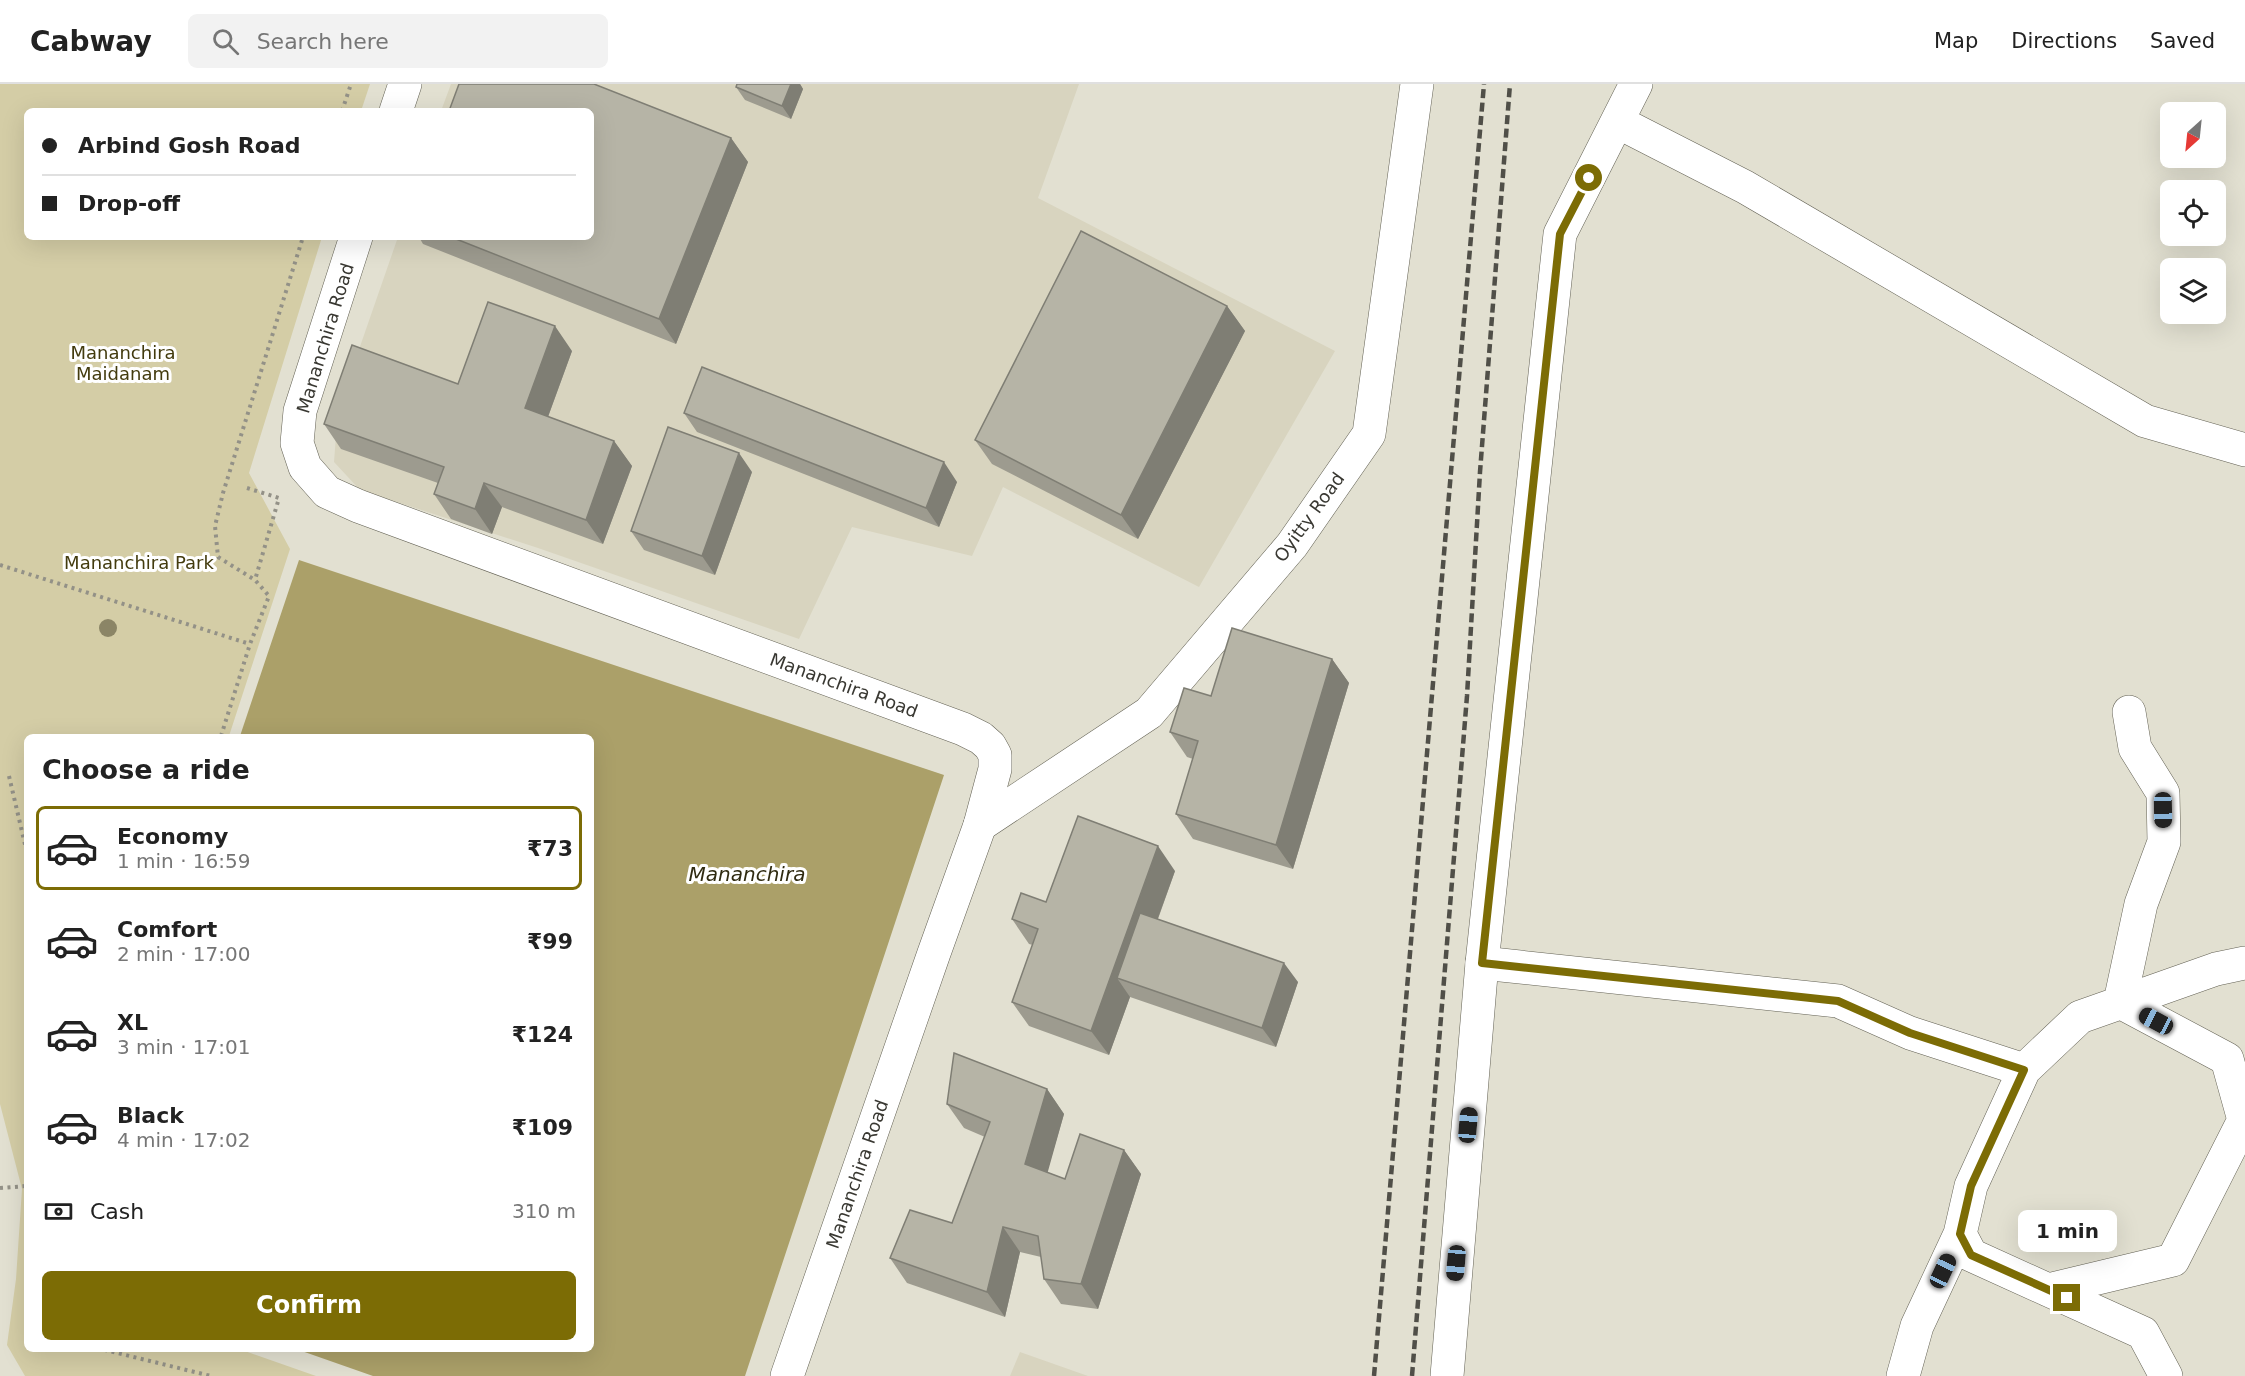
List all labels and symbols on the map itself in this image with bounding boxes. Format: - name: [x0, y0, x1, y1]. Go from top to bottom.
- north arrow: [2160, 102, 2226, 168]
- route start: [1575, 164, 1602, 191]
- street label: Mananchira Road: [292, 260, 358, 416]
- park label: Mananchira Maidanam: [70, 342, 176, 384]
- street label: Oyitty Road: [1270, 468, 1348, 566]
- park label: Mananchira Park: [64, 552, 214, 573]
- street label: Mananchira Road: [767, 648, 921, 722]
- car: [2154, 792, 2172, 828]
- water label: Mananchira: [689, 862, 805, 886]
- car: [2136, 1005, 2176, 1037]
- street label: Mananchira Road: [822, 1097, 892, 1251]
- car: [1457, 1106, 1479, 1144]
- callout: 1 min: [2018, 1211, 2116, 1253]
- car: [1445, 1244, 1467, 1282]
- car: [1927, 1251, 1959, 1291]
- route end: [2053, 1284, 2080, 1311]

